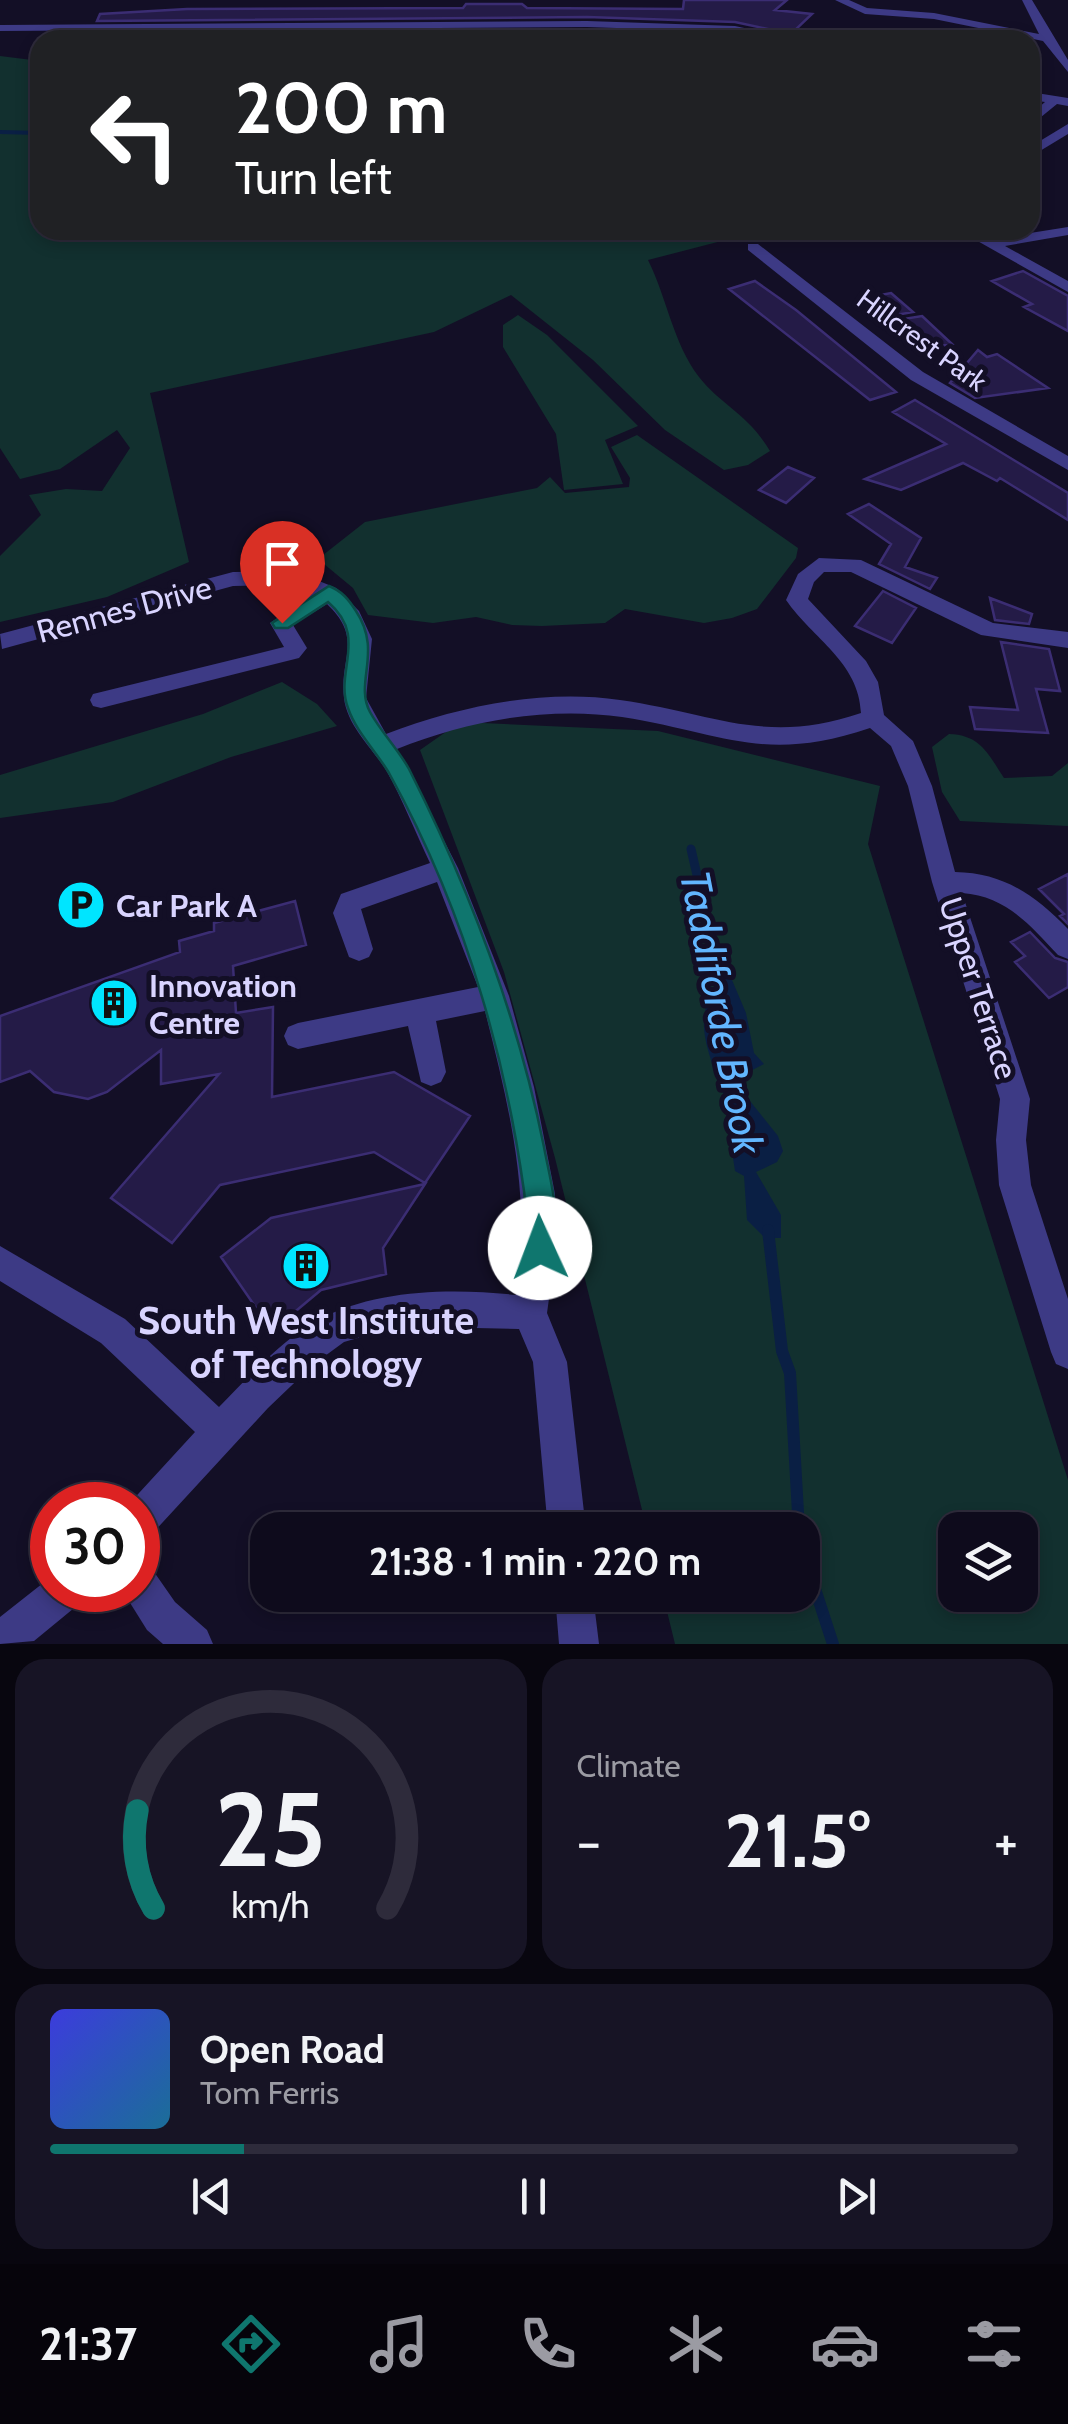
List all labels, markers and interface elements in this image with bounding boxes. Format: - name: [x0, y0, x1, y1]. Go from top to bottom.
- text: 200 m: [235, 65, 447, 151]
- icon: left: [70, 70, 200, 200]
- text: Turn left: [235, 151, 392, 205]
- street label: Hillcrest Park: [851, 282, 994, 399]
- pin: [240, 521, 325, 624]
- icon: arrive: [255, 536, 310, 591]
- street label: Rennes Drive: [32, 567, 216, 651]
- water label: Taddiforde Brook: [669, 866, 775, 1159]
- parking icon: Car Park A: [55, 879, 107, 931]
- place label: Car Park A: [116, 886, 257, 925]
- street label: Upper Terrace: [931, 892, 1027, 1084]
- place label: Innovation Centre: [149, 966, 297, 1042]
- building icon: Innovation Centre: [88, 977, 140, 1029]
- position arrow: [488, 1196, 592, 1300]
- building icon: South West Institute of Technology: [280, 1240, 332, 1292]
- place label: South West Institute of Technology: [138, 1297, 474, 1388]
- speed limit sign: 30: [30, 1482, 160, 1612]
- map controls: [938, 1512, 1038, 1612]
- button: layers: [938, 1512, 1038, 1612]
- text: 21:38 · 1 min · 220 m: [369, 1538, 701, 1585]
- text: Climate: [577, 1746, 681, 1785]
- text: 25: [215, 1766, 326, 1892]
- text: 21.5°: [724, 1795, 870, 1886]
- text: −: [577, 1808, 601, 1875]
- text: +: [994, 1808, 1018, 1875]
- text: km/h: [232, 1884, 310, 1927]
- text: Open Road: [200, 2026, 385, 2073]
- text: Tom Ferris: [200, 2073, 339, 2112]
- icon: previous: [184, 2169, 239, 2224]
- icon: pause: [506, 2169, 561, 2224]
- icon: next: [829, 2169, 884, 2224]
- icon: directions: [216, 2309, 286, 2379]
- icon: music: [364, 2309, 434, 2379]
- icon: phone: [513, 2309, 583, 2379]
- icon: climate: [661, 2309, 731, 2379]
- icon: car: [810, 2309, 880, 2379]
- icon: filters: [959, 2309, 1029, 2379]
- text: 21:37: [39, 2317, 137, 2371]

